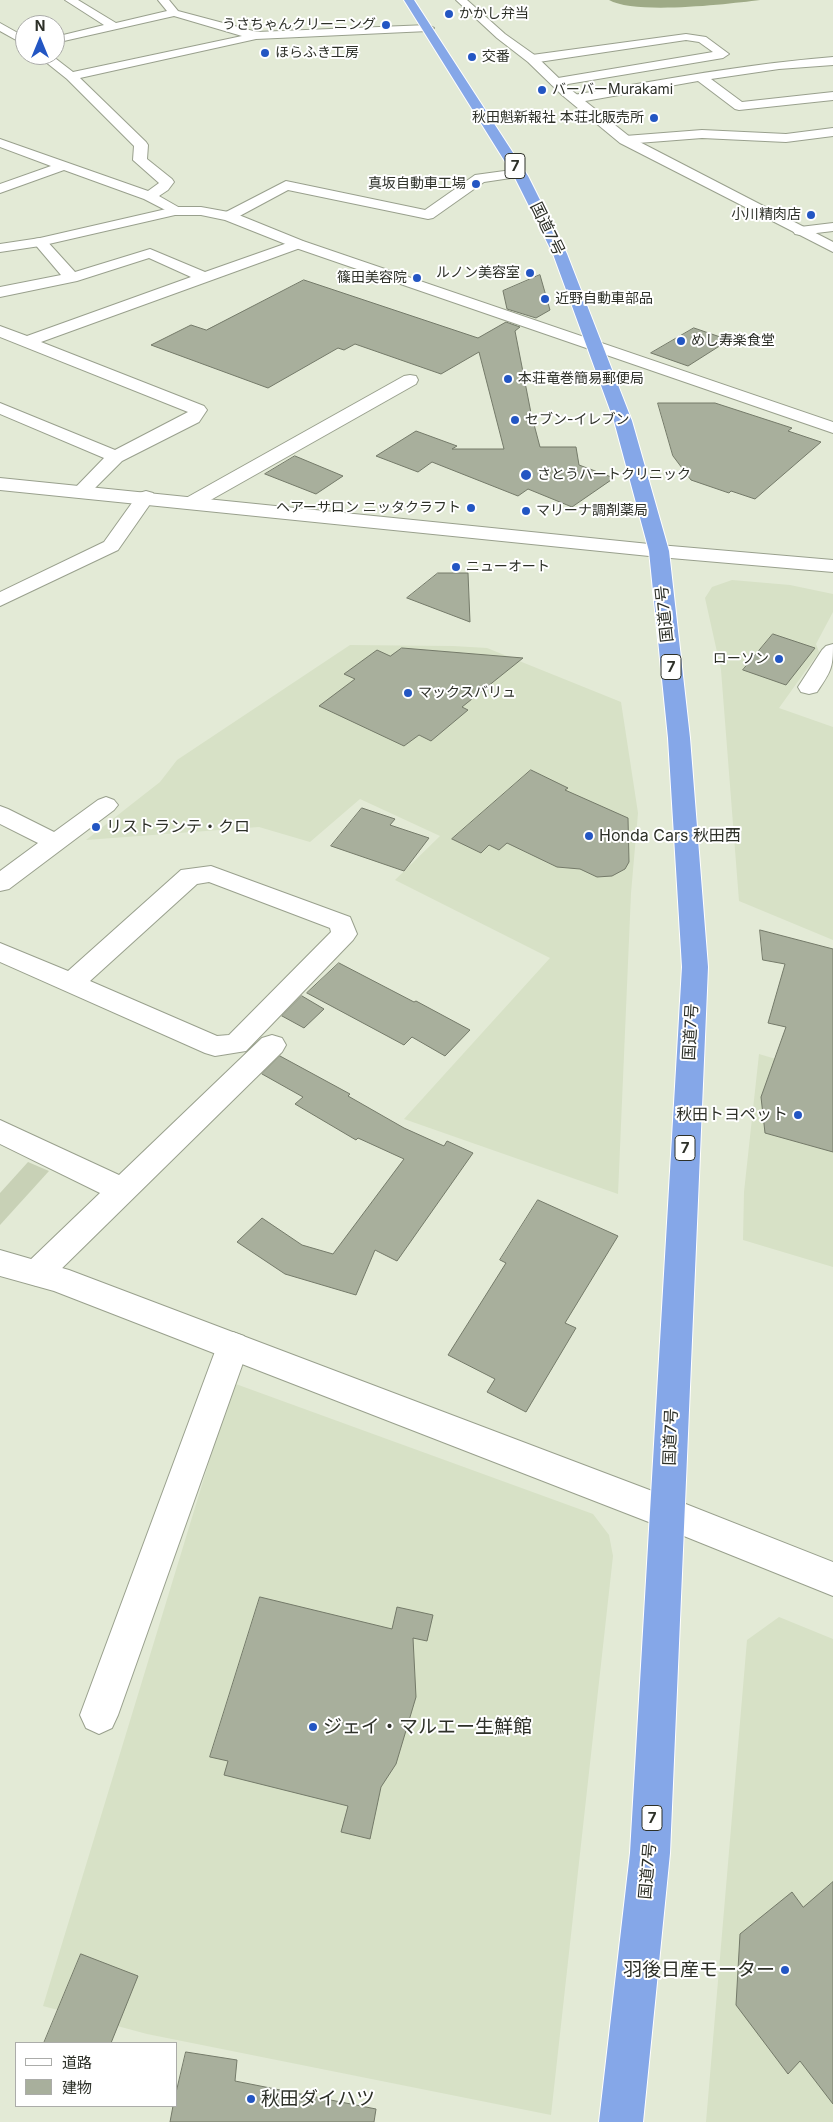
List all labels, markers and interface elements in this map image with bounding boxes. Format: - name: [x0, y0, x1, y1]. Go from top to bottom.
- place label: かかし弁当: [459, 6, 529, 22]
- marker: かかし弁当: [443, 8, 455, 20]
- north arrow: [15, 15, 65, 65]
- text: N: [35, 17, 45, 34]
- place label: うさちゃんクリーニング: [222, 17, 376, 33]
- marker: うさちゃんクリーニング: [380, 19, 392, 31]
- place label: ほらふき工房: [275, 45, 359, 61]
- marker: ほらふき工房: [259, 47, 271, 59]
- place label: 交番: [482, 49, 510, 65]
- marker: 交番: [466, 51, 478, 63]
- place label: バーバーMurakami: [552, 82, 673, 98]
- marker: バーバーMurakami: [536, 84, 548, 96]
- place label: 秋田魁新報社 本荘北販売所: [472, 110, 644, 126]
- marker: 秋田魁新報社 本荘北販売所: [648, 112, 660, 124]
- road number: 7: [505, 154, 525, 178]
- place label: 真坂自動車工場: [368, 176, 466, 192]
- marker: 真坂自動車工場: [470, 178, 482, 190]
- street label: 国道7号: [526, 199, 568, 259]
- place label: 小川精肉店: [731, 207, 801, 223]
- marker: 小川精肉店: [805, 209, 817, 221]
- place label: ルノン美容室: [436, 265, 520, 281]
- marker: ルノン美容室: [524, 267, 536, 279]
- place label: 篠田美容院: [337, 270, 407, 286]
- marker: 篠田美容院: [411, 272, 423, 284]
- place label: 近野自動車部品: [555, 291, 653, 307]
- marker: 近野自動車部品: [539, 293, 551, 305]
- place label: めし寿楽食堂: [691, 333, 775, 349]
- marker: めし寿楽食堂: [675, 335, 687, 347]
- place label: 本荘竜巻簡易郵便局: [518, 371, 644, 387]
- marker: 本荘竜巻簡易郵便局: [502, 373, 514, 385]
- place label: セブン-イレブン: [525, 412, 629, 428]
- marker: セブン-イレブン: [509, 414, 521, 426]
- place label: さとうハートクリニック: [537, 467, 691, 483]
- marker: さとうハートクリニック: [519, 468, 533, 482]
- place label: ヘアーサロン ニッタクラフト: [276, 500, 461, 516]
- marker: ヘアーサロン ニッタクラフト: [465, 502, 477, 514]
- place label: マリーナ調剤薬局: [536, 503, 648, 519]
- marker: マリーナ調剤薬局: [520, 505, 532, 517]
- place label: ニューオート: [466, 559, 550, 575]
- marker: ニューオート: [450, 561, 462, 573]
- street label: 国道7号: [652, 585, 678, 643]
- place label: ローソン: [713, 651, 769, 667]
- marker: ローソン: [773, 653, 785, 665]
- road number: 7: [661, 654, 681, 680]
- place label: マックスバリュ: [418, 685, 516, 701]
- marker: マックスバリュ: [402, 687, 414, 699]
- place label: リストランテ・クロ: [106, 817, 250, 837]
- marker: リストランテ・クロ: [90, 821, 102, 833]
- place label: Honda Cars 秋田西: [599, 826, 741, 846]
- marker: Honda Cars 秋田西: [583, 830, 595, 842]
- street label: 国道7号: [680, 1003, 702, 1061]
- place label: 秋田トヨペット: [676, 1105, 788, 1125]
- marker: 秋田トヨペット: [792, 1109, 804, 1121]
- road number: 7: [675, 1136, 695, 1160]
- street label: 国道7号: [660, 1408, 682, 1466]
- place label: ジェイ・マルエー生鮮館: [323, 1716, 532, 1738]
- marker: ジェイ・マルエー生鮮館: [307, 1721, 319, 1733]
- road number: 7: [642, 1806, 662, 1830]
- street label: 国道7号: [636, 1842, 660, 1900]
- place label: 羽後日産モーター: [623, 1959, 775, 1981]
- marker: 羽後日産モーター: [779, 1964, 791, 1976]
- legend: [15, 2042, 178, 2107]
- text: 道路: [62, 2053, 92, 2072]
- text: 建物: [62, 2078, 92, 2097]
- place label: 秋田ダイハツ: [261, 2088, 375, 2110]
- marker: 秋田ダイハツ: [245, 2093, 257, 2105]

